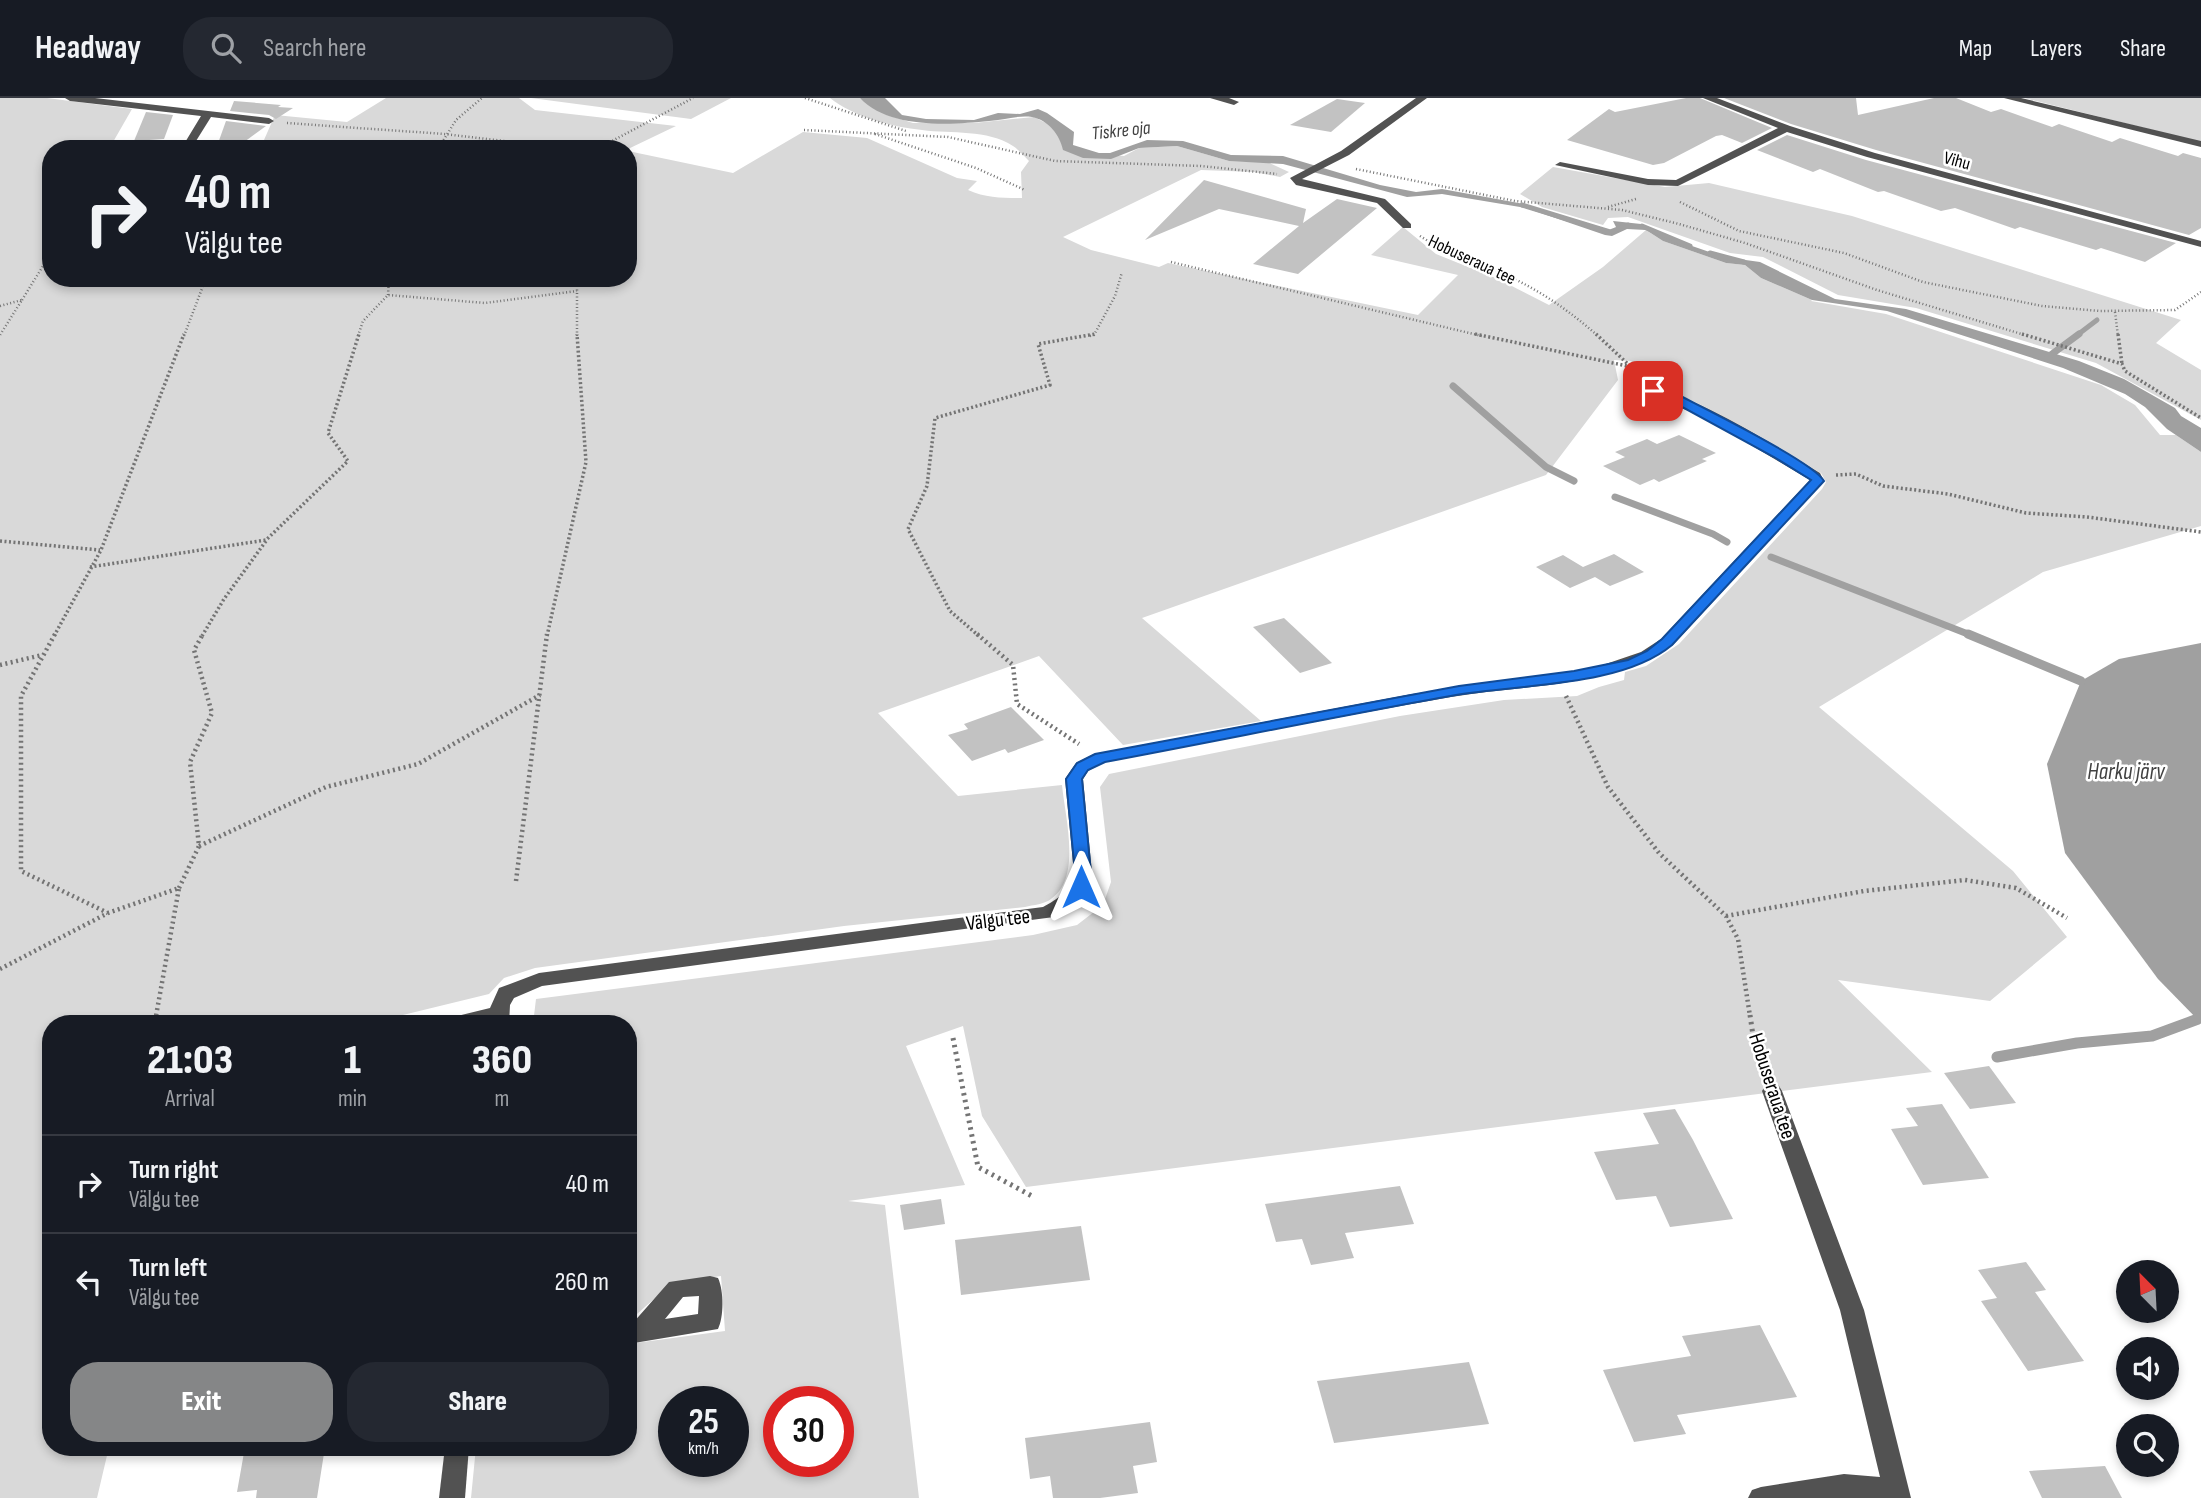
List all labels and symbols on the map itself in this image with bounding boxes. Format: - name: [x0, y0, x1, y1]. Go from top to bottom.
- water label: Tiskre oja: [1090, 116, 1152, 146]
- street label: Vihu: [1941, 147, 1973, 175]
- street label: Hobuseraua tee: [1425, 231, 1519, 289]
- pin: [1623, 361, 1683, 421]
- water label: Harku järv: [2087, 758, 2166, 786]
- position arrow: [1044, 850, 1118, 924]
- street label: Välgu tee: [965, 904, 1031, 936]
- street label: Hobuseraua tee: [1743, 1030, 1801, 1142]
- north arrow: [2116, 1260, 2179, 1323]
- speed limit sign: 30: [763, 1386, 854, 1477]

